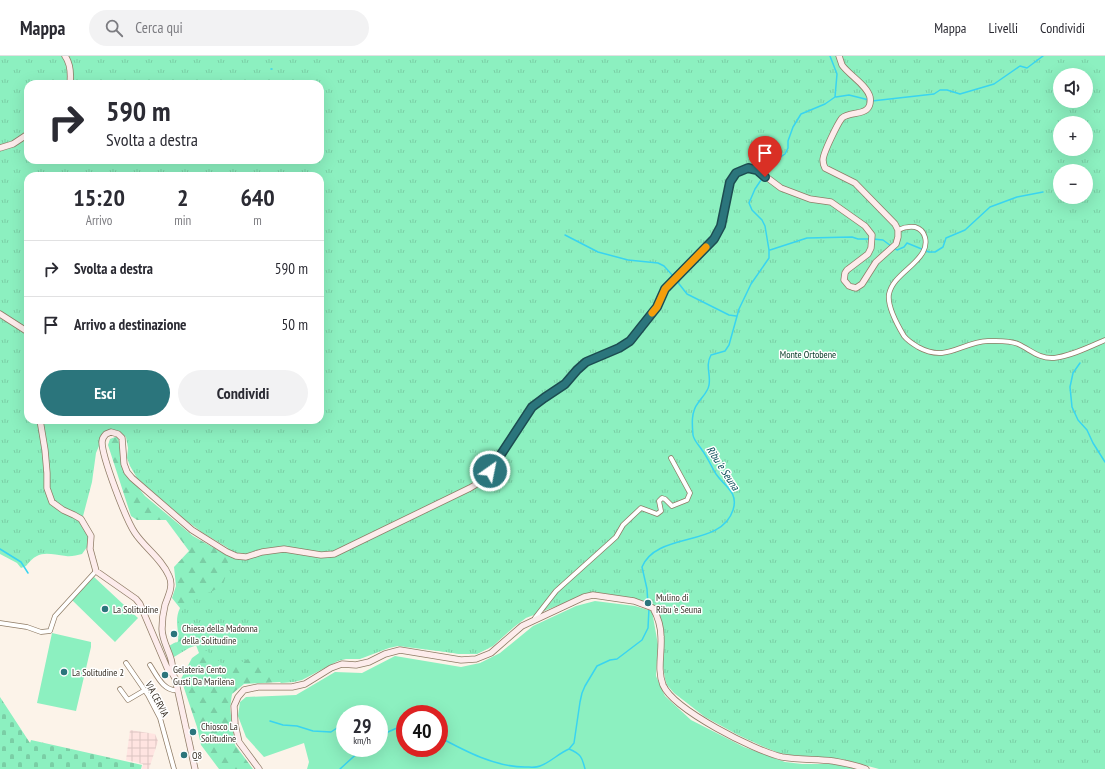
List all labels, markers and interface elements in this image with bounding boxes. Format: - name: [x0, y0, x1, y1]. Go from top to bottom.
- search box: [89, 10, 369, 46]
- text: Mappa: [20, 16, 65, 40]
- icon: search: [103, 17, 125, 39]
- text: Cerca qui: [135, 18, 183, 37]
- text: Mappa: [934, 19, 966, 37]
- text: Livelli: [988, 19, 1018, 37]
- text: Condividi: [1040, 19, 1085, 37]
- map controls: [1053, 68, 1093, 204]
- button: sound: [1053, 68, 1093, 108]
- text: 590 m: [106, 92, 170, 129]
- icon: right: [40, 96, 92, 148]
- button: +: [1053, 116, 1093, 156]
- text: Svolta a destra: [106, 128, 198, 151]
- pin: [748, 136, 782, 177]
- icon: arrive: [754, 142, 776, 164]
- button: −: [1053, 164, 1093, 204]
- text: 15:20: [73, 182, 125, 213]
- text: 2: [177, 182, 188, 213]
- text: 640: [240, 182, 275, 213]
- text: Arrivo: [86, 212, 113, 229]
- text: min: [174, 212, 191, 229]
- text: m: [253, 212, 262, 229]
- icon: right: [40, 258, 62, 280]
- text: Svolta a destra: [74, 259, 153, 278]
- text: 590 m: [275, 259, 308, 278]
- icon: arrive: [40, 314, 62, 336]
- text: Arrivo a destinazione: [74, 315, 187, 334]
- text: 50 m: [282, 315, 308, 334]
- park label: Monte Ortobene: [780, 348, 836, 361]
- button: Esci: [40, 370, 170, 416]
- button: Condividi: [178, 370, 308, 416]
- water label: Ribu 'e Seuna: [703, 443, 743, 493]
- position arrow: [469, 450, 511, 492]
- place label: Mulino di Ribu 'e Seuna: [656, 591, 702, 616]
- marker: Mulino di Ribu 'e Seuna: [643, 598, 653, 608]
- place label: La Solitudine: [113, 603, 158, 616]
- marker: La Solitudine: [100, 604, 110, 614]
- place label: Chiesa della Madonna della Solitudine: [182, 622, 258, 647]
- marker: Chiesa della Madonna della Solitudine: [169, 629, 179, 639]
- place label: Gelateria Cento Gusti Da Marilena: [173, 663, 234, 688]
- place label: La Solitudine 2: [72, 666, 124, 679]
- marker: La Solitudine 2: [59, 667, 69, 677]
- marker: Gelateria Cento Gusti Da Marilena: [160, 670, 170, 680]
- street label: VIA CERVIA: [142, 678, 172, 719]
- speed limit sign: 40: [396, 705, 448, 757]
- text: 29: [352, 713, 372, 739]
- place label: Chiosco La Solitudine: [201, 720, 238, 745]
- marker: Chiosco La Solitudine: [188, 727, 198, 737]
- text: km/h: [353, 734, 371, 747]
- place label: Q8: [192, 749, 202, 762]
- marker: Q8: [179, 750, 189, 760]

